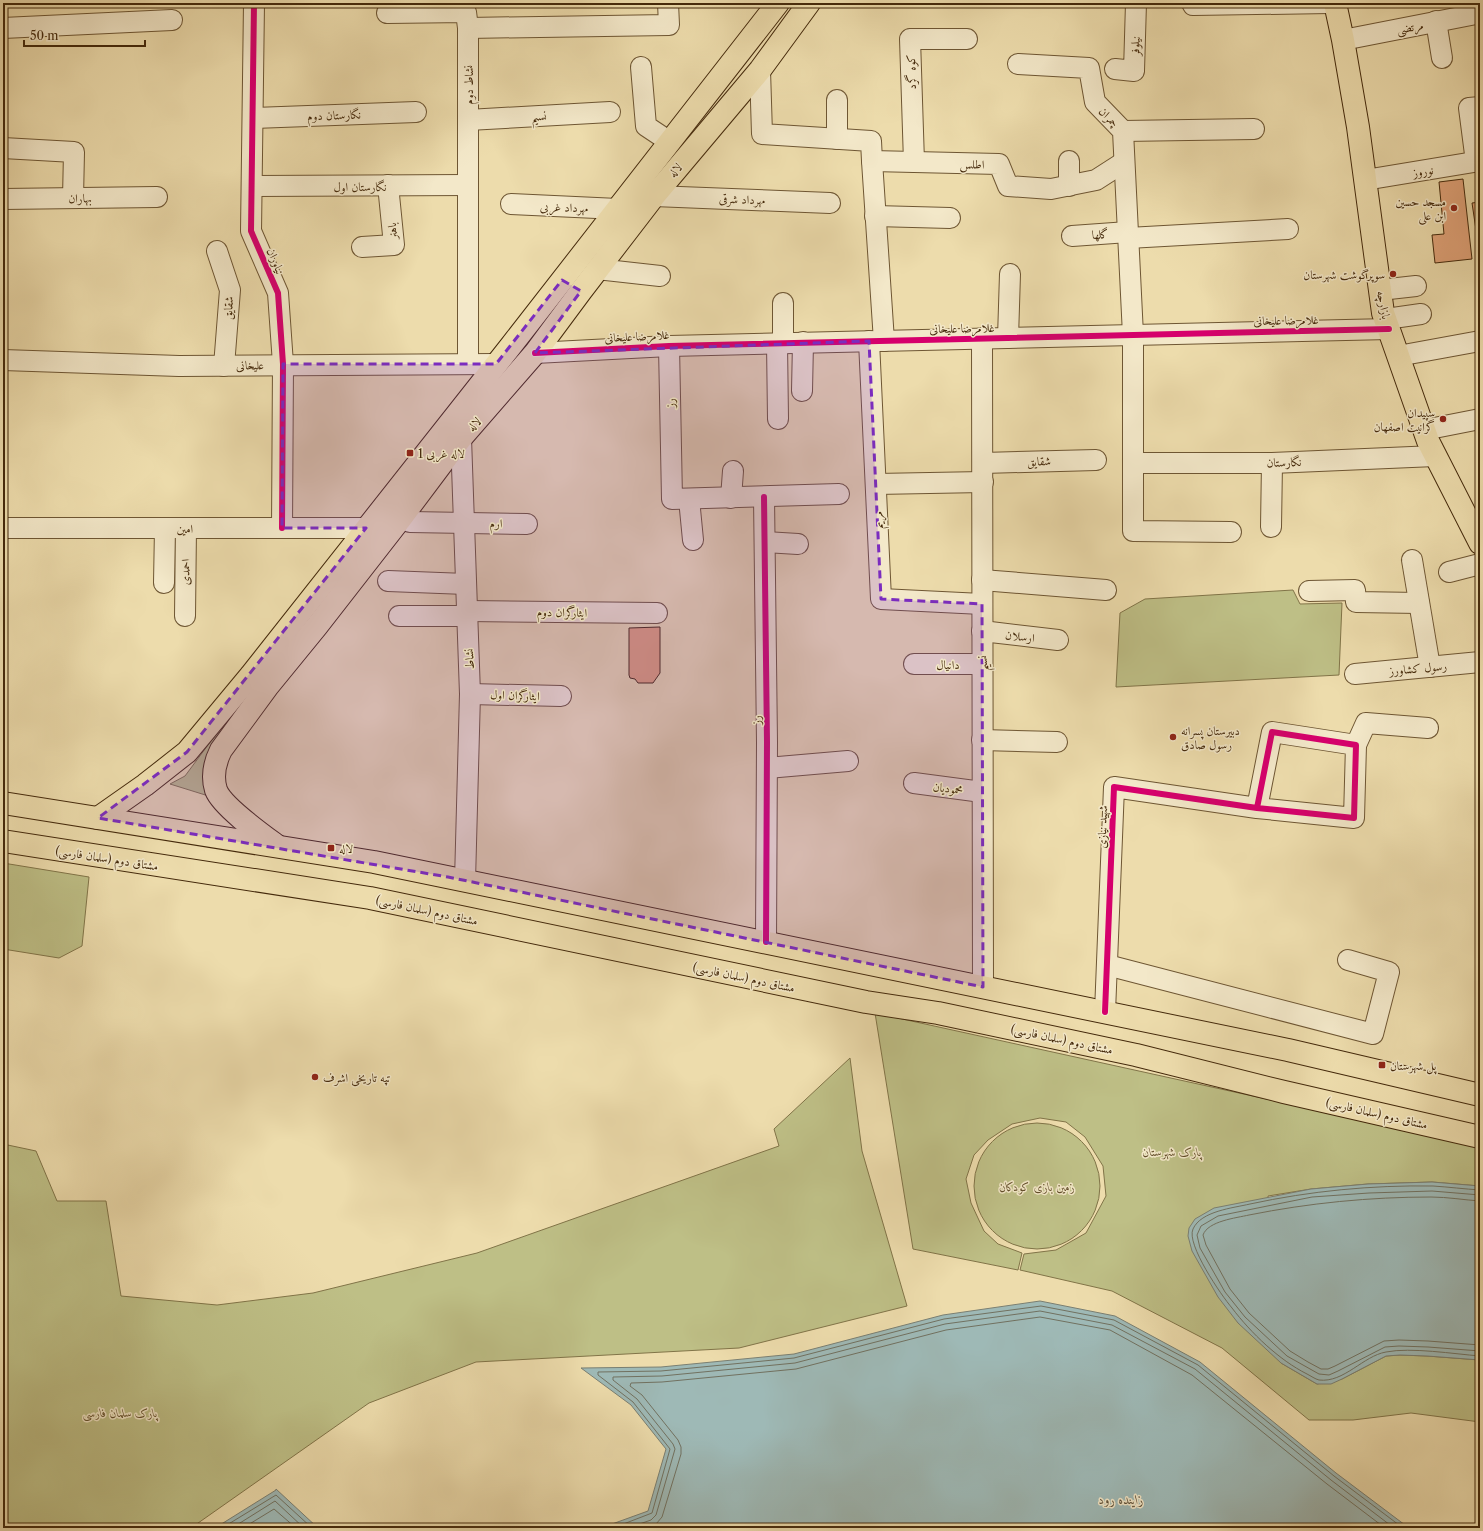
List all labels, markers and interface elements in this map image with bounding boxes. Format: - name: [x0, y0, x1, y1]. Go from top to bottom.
- street label: مرتضی: [1395, 17, 1425, 39]
- scale bar: [24, 22, 145, 48]
- text: 50 m: [30, 28, 59, 43]
- street label: نیلوفر: [1127, 36, 1144, 58]
- street label: کوه گرد: [903, 54, 920, 90]
- street label: نشاط دوم: [461, 65, 480, 105]
- street label: چمران: [1095, 104, 1122, 131]
- street label: نگارستان دوم: [307, 107, 361, 127]
- street label: نسیم: [531, 108, 548, 129]
- street label: اطلس: [959, 156, 985, 174]
- street label: لاله: [665, 159, 686, 180]
- street label: نوروز: [1411, 162, 1435, 181]
- street label: نگارستان اول: [334, 179, 386, 195]
- street label: بهاران: [68, 190, 92, 207]
- street label: مهرداد شرقی: [719, 191, 766, 208]
- place label: مسجد حسین ابن علی: [1395, 194, 1446, 225]
- street label: مهرداد غربی: [540, 199, 589, 217]
- marker: مسجد حسین ابن علی: [1449, 203, 1459, 213]
- street label: باهنر: [384, 222, 400, 242]
- street label: گلها: [1091, 226, 1109, 242]
- street label: نیاوران: [263, 246, 288, 277]
- place label: سوپرگوشت شهرستان: [1303, 267, 1385, 283]
- marker: سوپرگوشت شهرستان: [1388, 269, 1398, 279]
- street label: بازارچه: [1372, 289, 1394, 321]
- street label: شقایق: [220, 295, 237, 320]
- street label: غلامرضا علیخانی: [1253, 312, 1319, 330]
- street label: غلامرضا علیخانی: [929, 320, 995, 338]
- street label: غلامرضا علیخانی: [604, 327, 670, 347]
- street label: علیخانی: [236, 357, 264, 373]
- street label: رز: [662, 398, 678, 409]
- place label: سپیدان گرانیت اصفهان: [1374, 405, 1435, 435]
- street label: لاله: [464, 413, 485, 434]
- marker: سپیدان گرانیت اصفهان: [1438, 414, 1448, 424]
- place label: لاله غربی 1: [418, 446, 465, 463]
- marker: لاله غربی 1: [405, 448, 415, 458]
- street label: شقایق: [1027, 453, 1051, 470]
- street label: نگارستان: [1266, 454, 1302, 470]
- street label: مریم: [870, 510, 890, 529]
- street label: ارم: [489, 515, 503, 535]
- street label: امین: [177, 521, 194, 536]
- street label: احمدی: [177, 558, 193, 585]
- street label: ایثارگران دوم: [537, 604, 588, 624]
- street label: ارسلان: [1005, 627, 1036, 645]
- street label: نشاط: [461, 648, 477, 670]
- street label: نسیم: [975, 655, 995, 671]
- street label: دانیال: [936, 657, 960, 672]
- street label: رسول کشاورز: [1387, 658, 1448, 679]
- street label: ایثارگران اول: [490, 687, 540, 704]
- street label: رز: [748, 715, 764, 726]
- place label: دبیرستان پسرانه رسول صادق: [1181, 723, 1240, 753]
- marker: دبیرستان پسرانه رسول صادق: [1168, 732, 1178, 742]
- street label: محمودیان: [932, 779, 964, 798]
- street label: شهید نیازی: [1094, 805, 1111, 849]
- place label: لاله: [339, 841, 354, 856]
- street label: مشتاق دوم (سلمان فارسی): [54, 842, 160, 877]
- marker: لاله: [326, 843, 336, 853]
- street label: مشتاق دوم (سلمان فارسی): [374, 892, 479, 932]
- street label: مشتاق دوم (سلمان فارسی): [691, 959, 796, 999]
- street label: مشتاق دوم (سلمان فارسی): [1009, 1021, 1114, 1061]
- place label: پل شهرستان: [1390, 1058, 1437, 1075]
- marker: پل شهرستان: [1377, 1060, 1387, 1070]
- place label: تپه تاریخی اشرف: [323, 1070, 391, 1087]
- marker: تپه تاریخی اشرف: [310, 1072, 320, 1082]
- street label: مشتاق دوم (سلمان فارسی): [1324, 1094, 1429, 1136]
- park label: پارک شهرستان: [1143, 1144, 1203, 1161]
- park label: زمین بازی کودکان: [999, 1179, 1075, 1195]
- park label: پارک سلمان فارسی: [82, 1405, 159, 1422]
- water label: زاینده رود: [1099, 1491, 1143, 1508]

